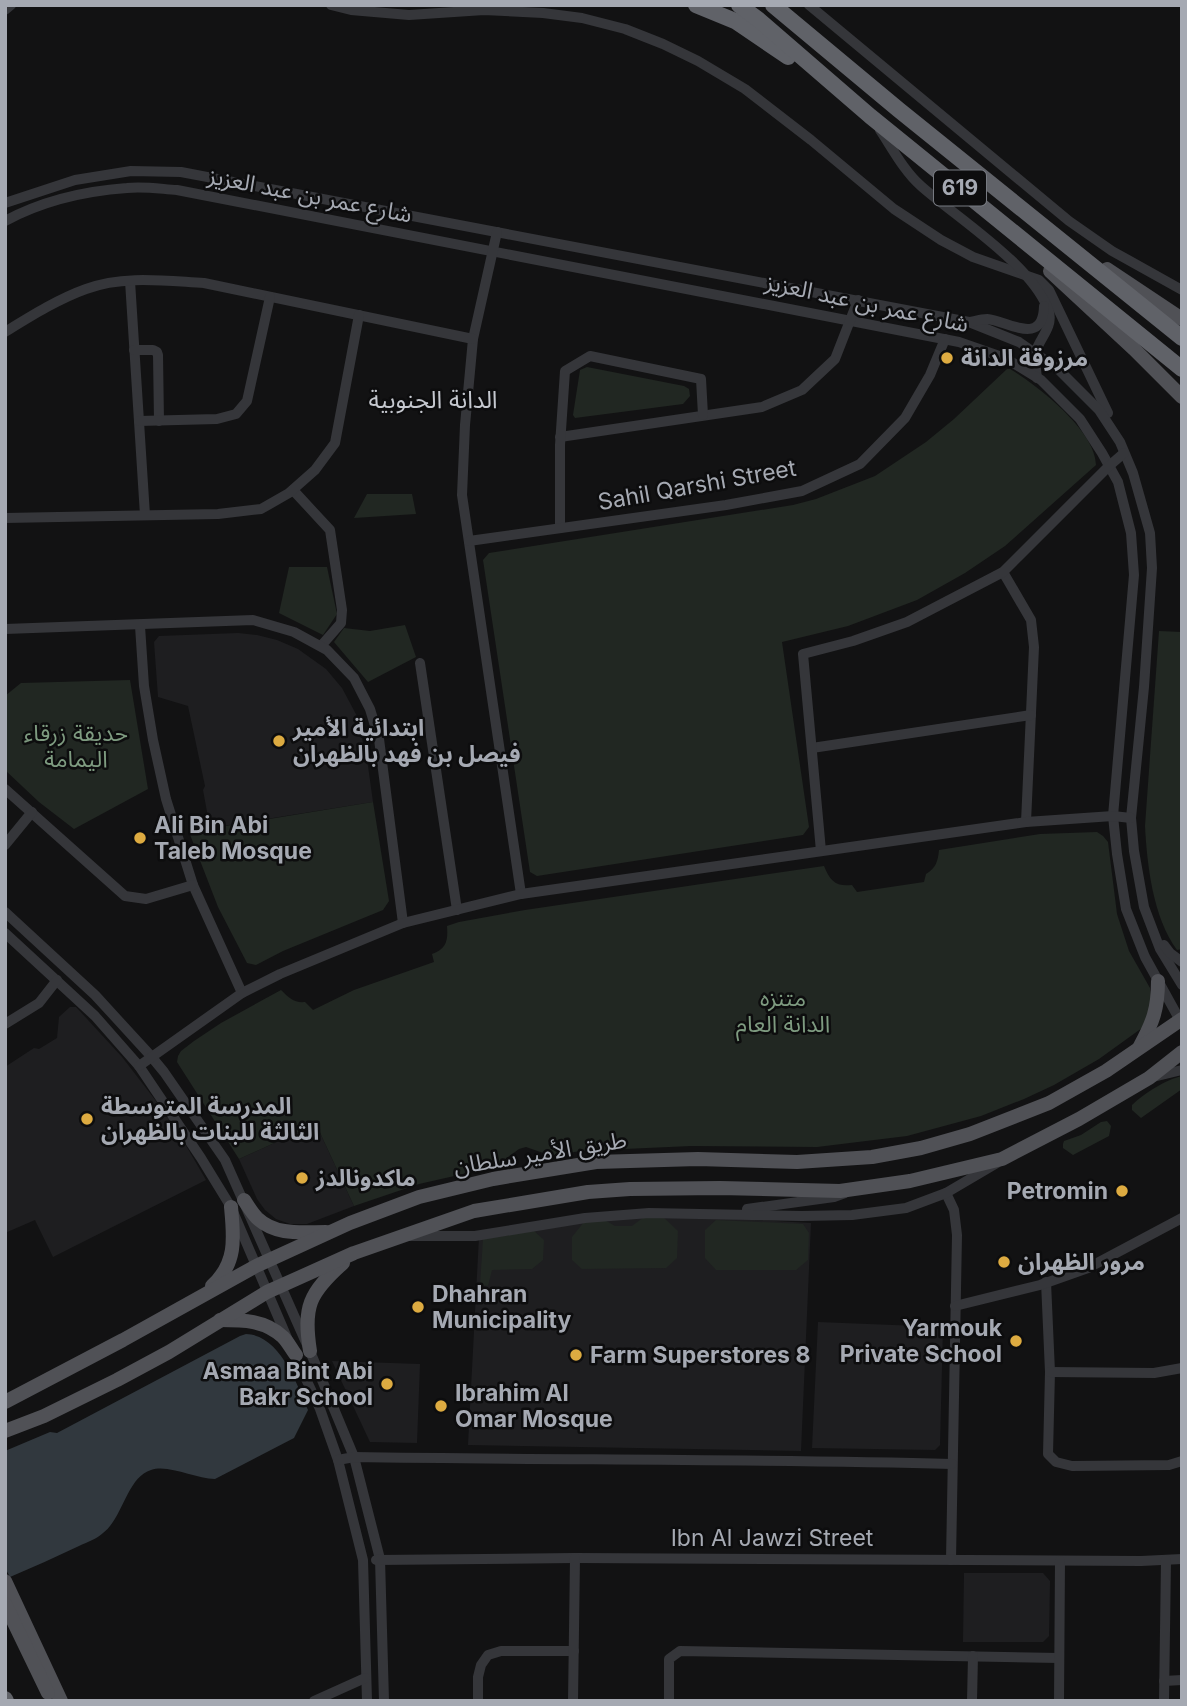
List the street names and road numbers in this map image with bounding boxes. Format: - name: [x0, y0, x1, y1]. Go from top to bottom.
- street label: شارع عمر بن عبد العزيز: [204, 161, 414, 231]
- road number: 619: [934, 170, 986, 206]
- street label: شارع عمر بن عبد العزيز: [761, 268, 971, 341]
- street label: Sahil Qarshi Street: [596, 454, 799, 516]
- street label: طريق الأمير سلطان: [452, 1126, 628, 1180]
- street label: Ibn Al Jawzi Street: [671, 1524, 874, 1552]

